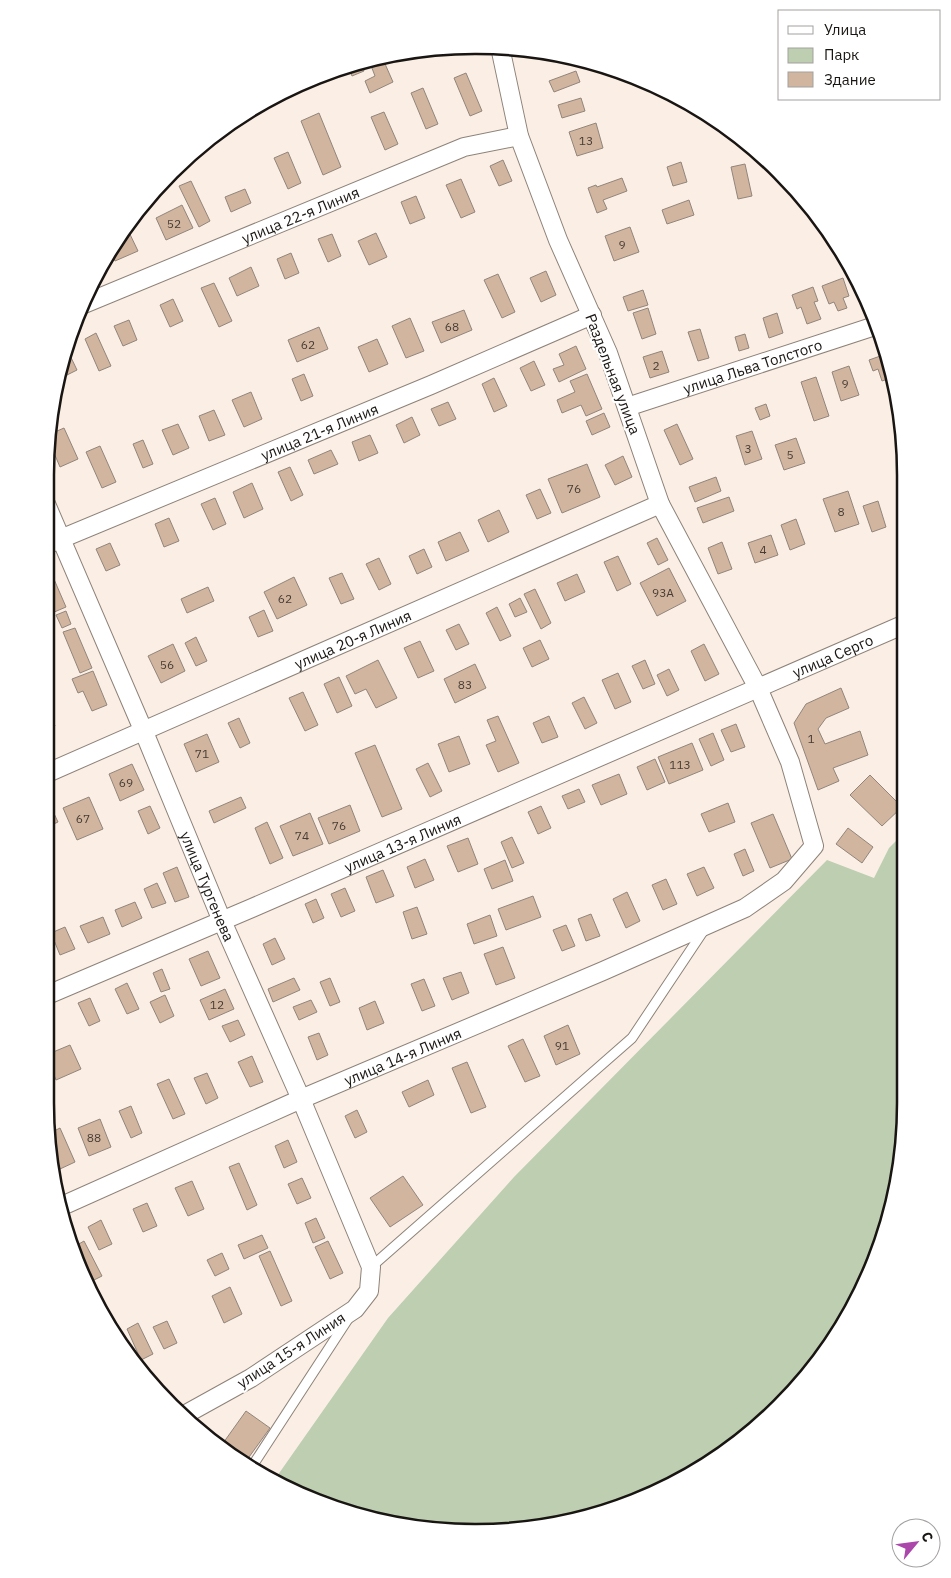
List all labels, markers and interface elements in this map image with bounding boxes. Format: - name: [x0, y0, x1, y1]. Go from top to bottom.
- legend: [778, 10, 941, 100]
- text: Улица: [824, 20, 866, 39]
- text: Парк: [824, 45, 859, 64]
- text: Здание: [824, 70, 876, 89]
- house number: 13: [579, 133, 593, 148]
- street label: улица 22-я Линия: [239, 182, 362, 247]
- house number: 52: [167, 216, 181, 231]
- house number: 9: [618, 237, 626, 252]
- street label: Раздельная улица: [581, 311, 645, 437]
- house number: 68: [445, 319, 459, 334]
- street label: улица Льва Толстого: [681, 334, 824, 398]
- house number: 62: [301, 337, 315, 352]
- house number: 2: [652, 358, 660, 373]
- house number: 9: [841, 376, 849, 391]
- street label: улица 21-я Линия: [258, 399, 381, 464]
- house number: 3: [744, 441, 752, 456]
- house number: 5: [786, 447, 794, 462]
- house number: 76: [567, 481, 581, 496]
- house number: 8: [837, 504, 845, 519]
- house number: 4: [759, 542, 767, 557]
- house number: 93А: [652, 585, 674, 600]
- house number: 62: [278, 591, 292, 606]
- street label: улица 20-я Линия: [291, 605, 414, 673]
- street label: улица Серго: [789, 630, 876, 681]
- house number: 56: [160, 657, 174, 672]
- house number: 83: [458, 677, 472, 692]
- house number: 1: [807, 731, 815, 746]
- house number: 71: [195, 746, 209, 761]
- house number: 113: [669, 757, 691, 772]
- house number: 69: [119, 775, 133, 790]
- street label: улица 13-я Линия: [341, 809, 464, 876]
- house number: 67: [76, 811, 90, 826]
- house number: 76: [332, 818, 346, 833]
- street label: улица Тургенева: [177, 828, 239, 944]
- house number: 74: [295, 828, 309, 843]
- house number: 12: [210, 997, 224, 1012]
- street label: улица 14-я Линия: [341, 1023, 464, 1089]
- house number: 91: [555, 1038, 569, 1053]
- house number: 88: [87, 1130, 101, 1145]
- street label: улица 15-я Линия: [233, 1308, 349, 1392]
- north arrow: [891, 1518, 941, 1568]
- text: С: [917, 1528, 937, 1545]

